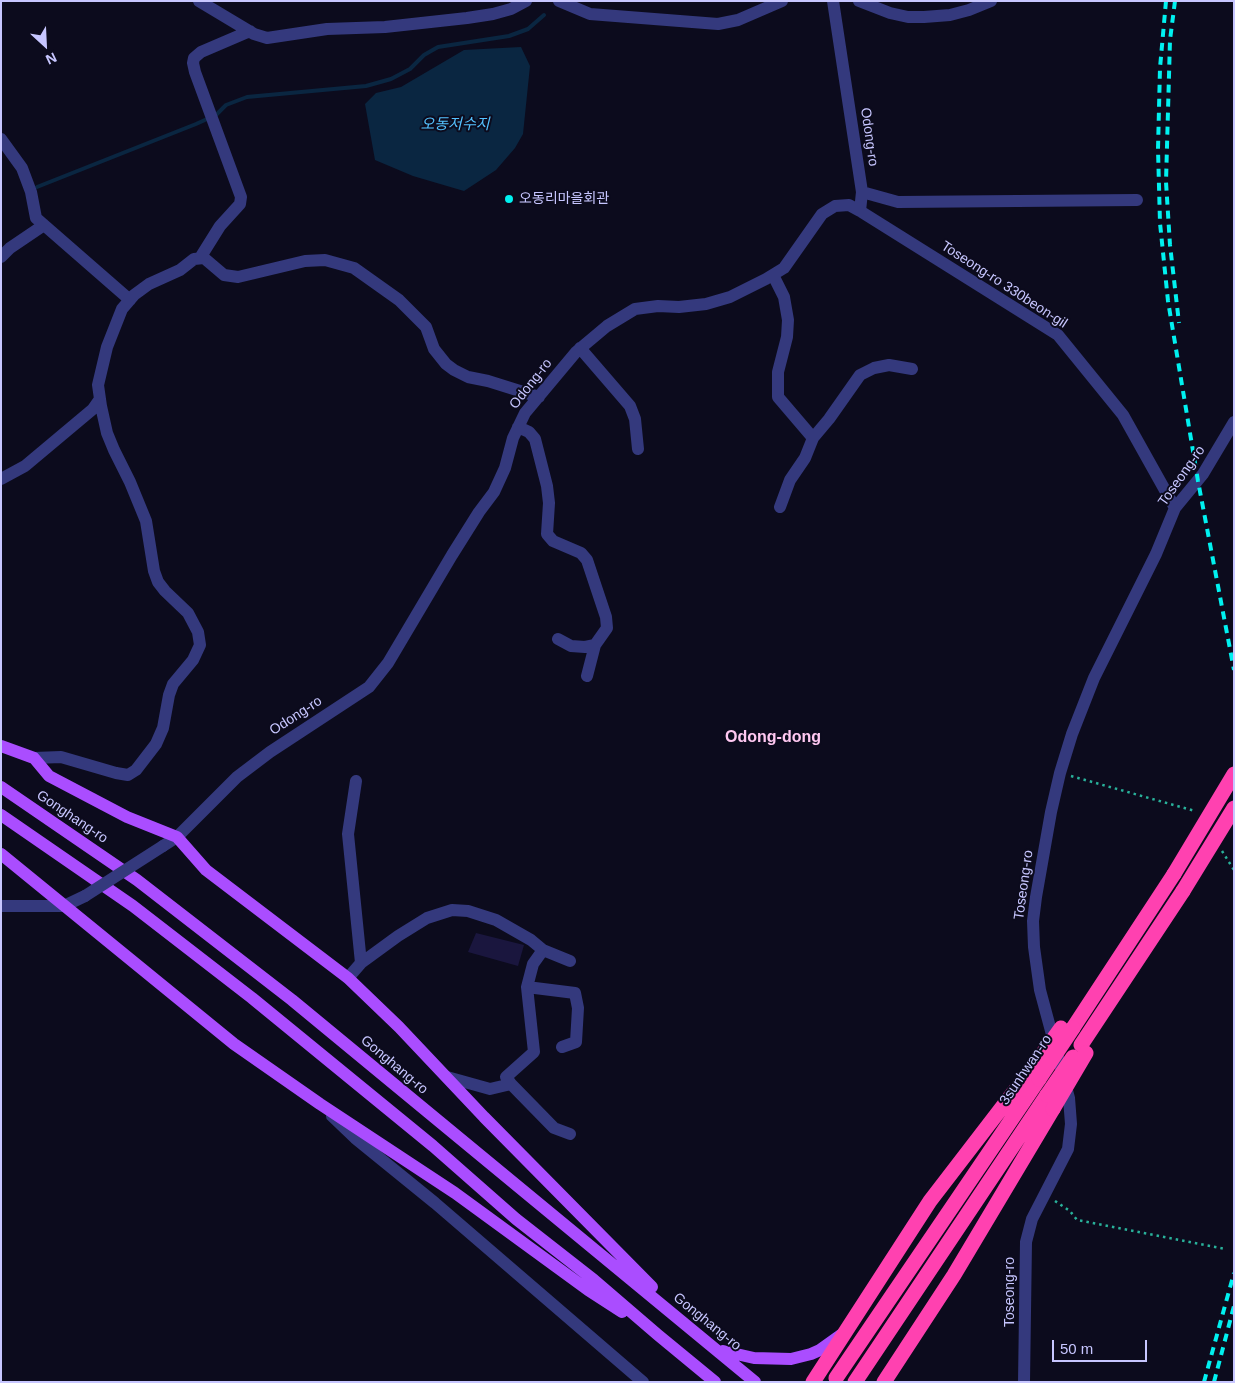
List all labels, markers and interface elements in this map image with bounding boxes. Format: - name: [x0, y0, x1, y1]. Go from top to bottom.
- north arrow: [20, 20, 70, 70]
- text: N: [43, 49, 59, 68]
- street label: Odong-ro: [857, 107, 881, 167]
- water label: 오동저수지: [421, 116, 489, 134]
- place label: 오동리마을회관: [519, 191, 609, 207]
- marker: 오동리마을회관: [503, 193, 515, 205]
- street label: Toseong-ro 330beon-gil: [938, 238, 1070, 332]
- street label: Odong-ro: [506, 356, 556, 412]
- street label: Toseong-ro: [1155, 442, 1209, 510]
- street label: Odong-ro: [267, 693, 325, 739]
- district label: Odong-dong: [725, 728, 821, 748]
- street label: Gonghang-ro: [33, 787, 111, 847]
- street label: Toseong-ro: [1011, 849, 1037, 921]
- street label: Gonghang-ro: [357, 1032, 431, 1098]
- street label: 3sunhwan-ro: [996, 1032, 1056, 1108]
- street label: Toseong-ro: [1002, 1257, 1018, 1327]
- street label: Gonghang-ro: [670, 1290, 744, 1354]
- scale bar: [1055, 1330, 1150, 1362]
- text: 50 m: [1060, 1340, 1093, 1357]

